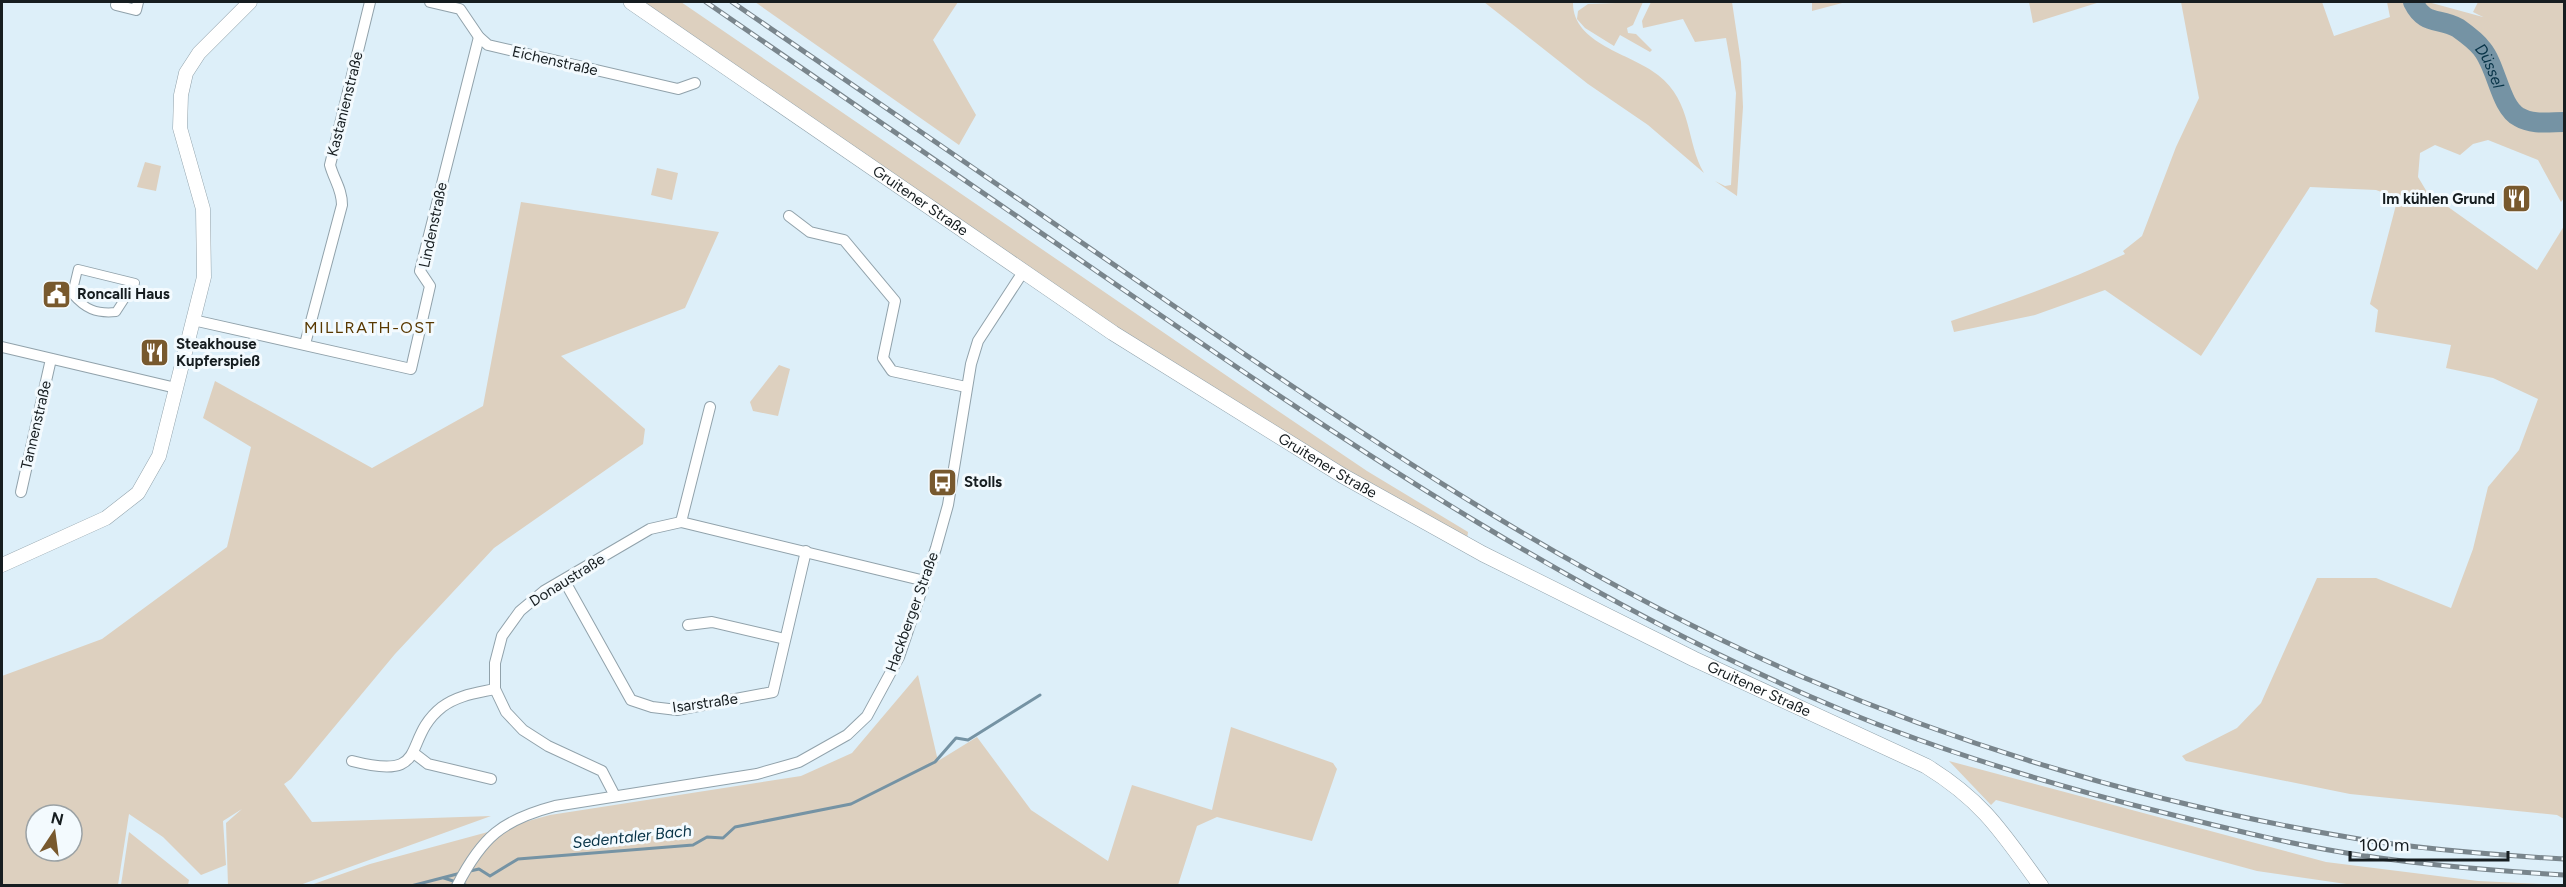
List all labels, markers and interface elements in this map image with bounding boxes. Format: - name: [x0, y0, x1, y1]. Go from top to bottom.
- water label: Düssel: [2471, 40, 2508, 91]
- street label: Eichenstraße: [510, 42, 600, 80]
- street label: Kastanienstraße: [323, 50, 367, 158]
- street label: Gruitener Straße: [869, 162, 972, 240]
- street label: Lindenstraße: [415, 181, 451, 269]
- restaurant icon: Im kühlen Grund: [2500, 183, 2532, 215]
- place label: Im kühlen Grund: [2382, 190, 2495, 208]
- public building icon: Roncalli Haus: [40, 278, 72, 310]
- place label: Roncalli Haus: [77, 285, 170, 303]
- district label: MILLRATH-OST: [304, 318, 436, 337]
- place label: Steakhouse Kupferspieß: [176, 335, 260, 370]
- restaurant icon: Steakhouse Kupferspieß: [139, 337, 171, 369]
- street label: Tannenstraße: [17, 379, 55, 471]
- street label: Gruitener Straße: [1275, 429, 1380, 502]
- bus stop icon: Stolls: [927, 466, 959, 498]
- place label: Stolls: [964, 473, 1002, 491]
- street label: Donaustraße: [526, 550, 608, 610]
- street label: Hackberger Straße: [882, 550, 942, 674]
- street label: Gruitener Straße: [1704, 657, 1813, 721]
- street label: Isarstraße: [671, 690, 739, 716]
- north arrow: [24, 803, 84, 863]
- text: N: [49, 808, 65, 830]
- water label: Sedentaler Bach: [572, 821, 693, 852]
- scale bar: [2350, 824, 2508, 862]
- text: 100 m: [2359, 834, 2409, 856]

